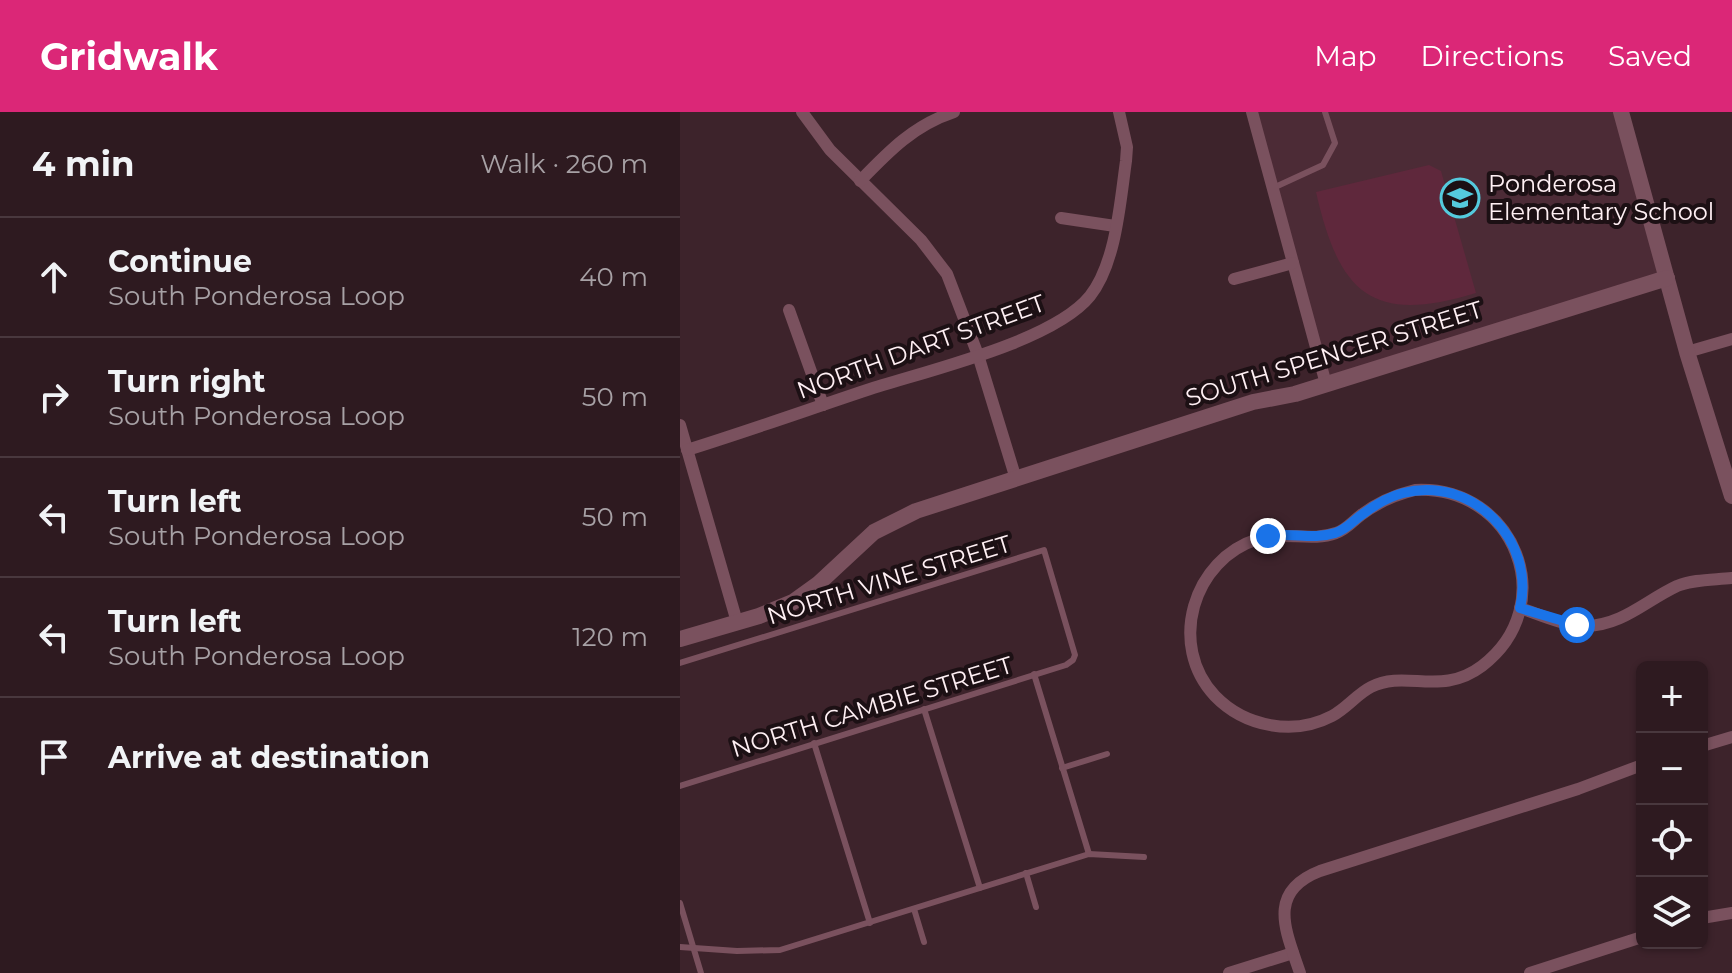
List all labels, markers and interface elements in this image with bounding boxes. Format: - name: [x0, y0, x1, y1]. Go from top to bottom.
- text: Gridwalk: [40, 33, 218, 80]
- text: Map: [1314, 39, 1376, 73]
- text: Directions: [1420, 39, 1564, 73]
- text: Saved: [1608, 39, 1692, 73]
- text: 4 min: [32, 143, 134, 185]
- text: Walk · 260 m: [480, 148, 648, 180]
- place label: Ponderosa Elementary School: [1488, 169, 1714, 226]
- school or university icon: Ponderosa Elementary School: [1439, 177, 1481, 219]
- text: Continue: [108, 243, 252, 280]
- icon: ahead: [32, 255, 76, 299]
- text: 40 m: [579, 261, 648, 293]
- text: South Ponderosa Loop: [108, 280, 405, 312]
- street label: NORTH DART STREET: [793, 288, 1049, 405]
- street label: SOUTH SPENCER STREET: [1182, 294, 1486, 413]
- text: Turn right: [108, 363, 265, 400]
- icon: right: [32, 375, 76, 419]
- text: 50 m: [582, 381, 648, 413]
- text: South Ponderosa Loop: [108, 400, 405, 432]
- text: Turn left: [108, 483, 241, 520]
- icon: left: [32, 495, 76, 539]
- text: 50 m: [582, 501, 648, 533]
- route end: [1250, 518, 1286, 554]
- text: South Ponderosa Loop: [108, 520, 405, 552]
- street label: NORTH VINE STREET: [763, 529, 1014, 630]
- text: Turn left: [108, 603, 241, 640]
- route start: [1559, 607, 1595, 643]
- icon: left: [32, 615, 76, 659]
- text: 120 m: [572, 621, 648, 653]
- text: South Ponderosa Loop: [108, 640, 405, 672]
- street label: NORTH CAMBIE STREET: [728, 650, 1016, 763]
- map controls: [1636, 661, 1708, 949]
- button: +: [1636, 661, 1708, 733]
- button: −: [1636, 733, 1708, 805]
- icon: arrive: [32, 735, 76, 779]
- text: Arrive at destination: [108, 739, 430, 776]
- button: locate: [1636, 805, 1708, 877]
- button: layers: [1636, 877, 1708, 949]

